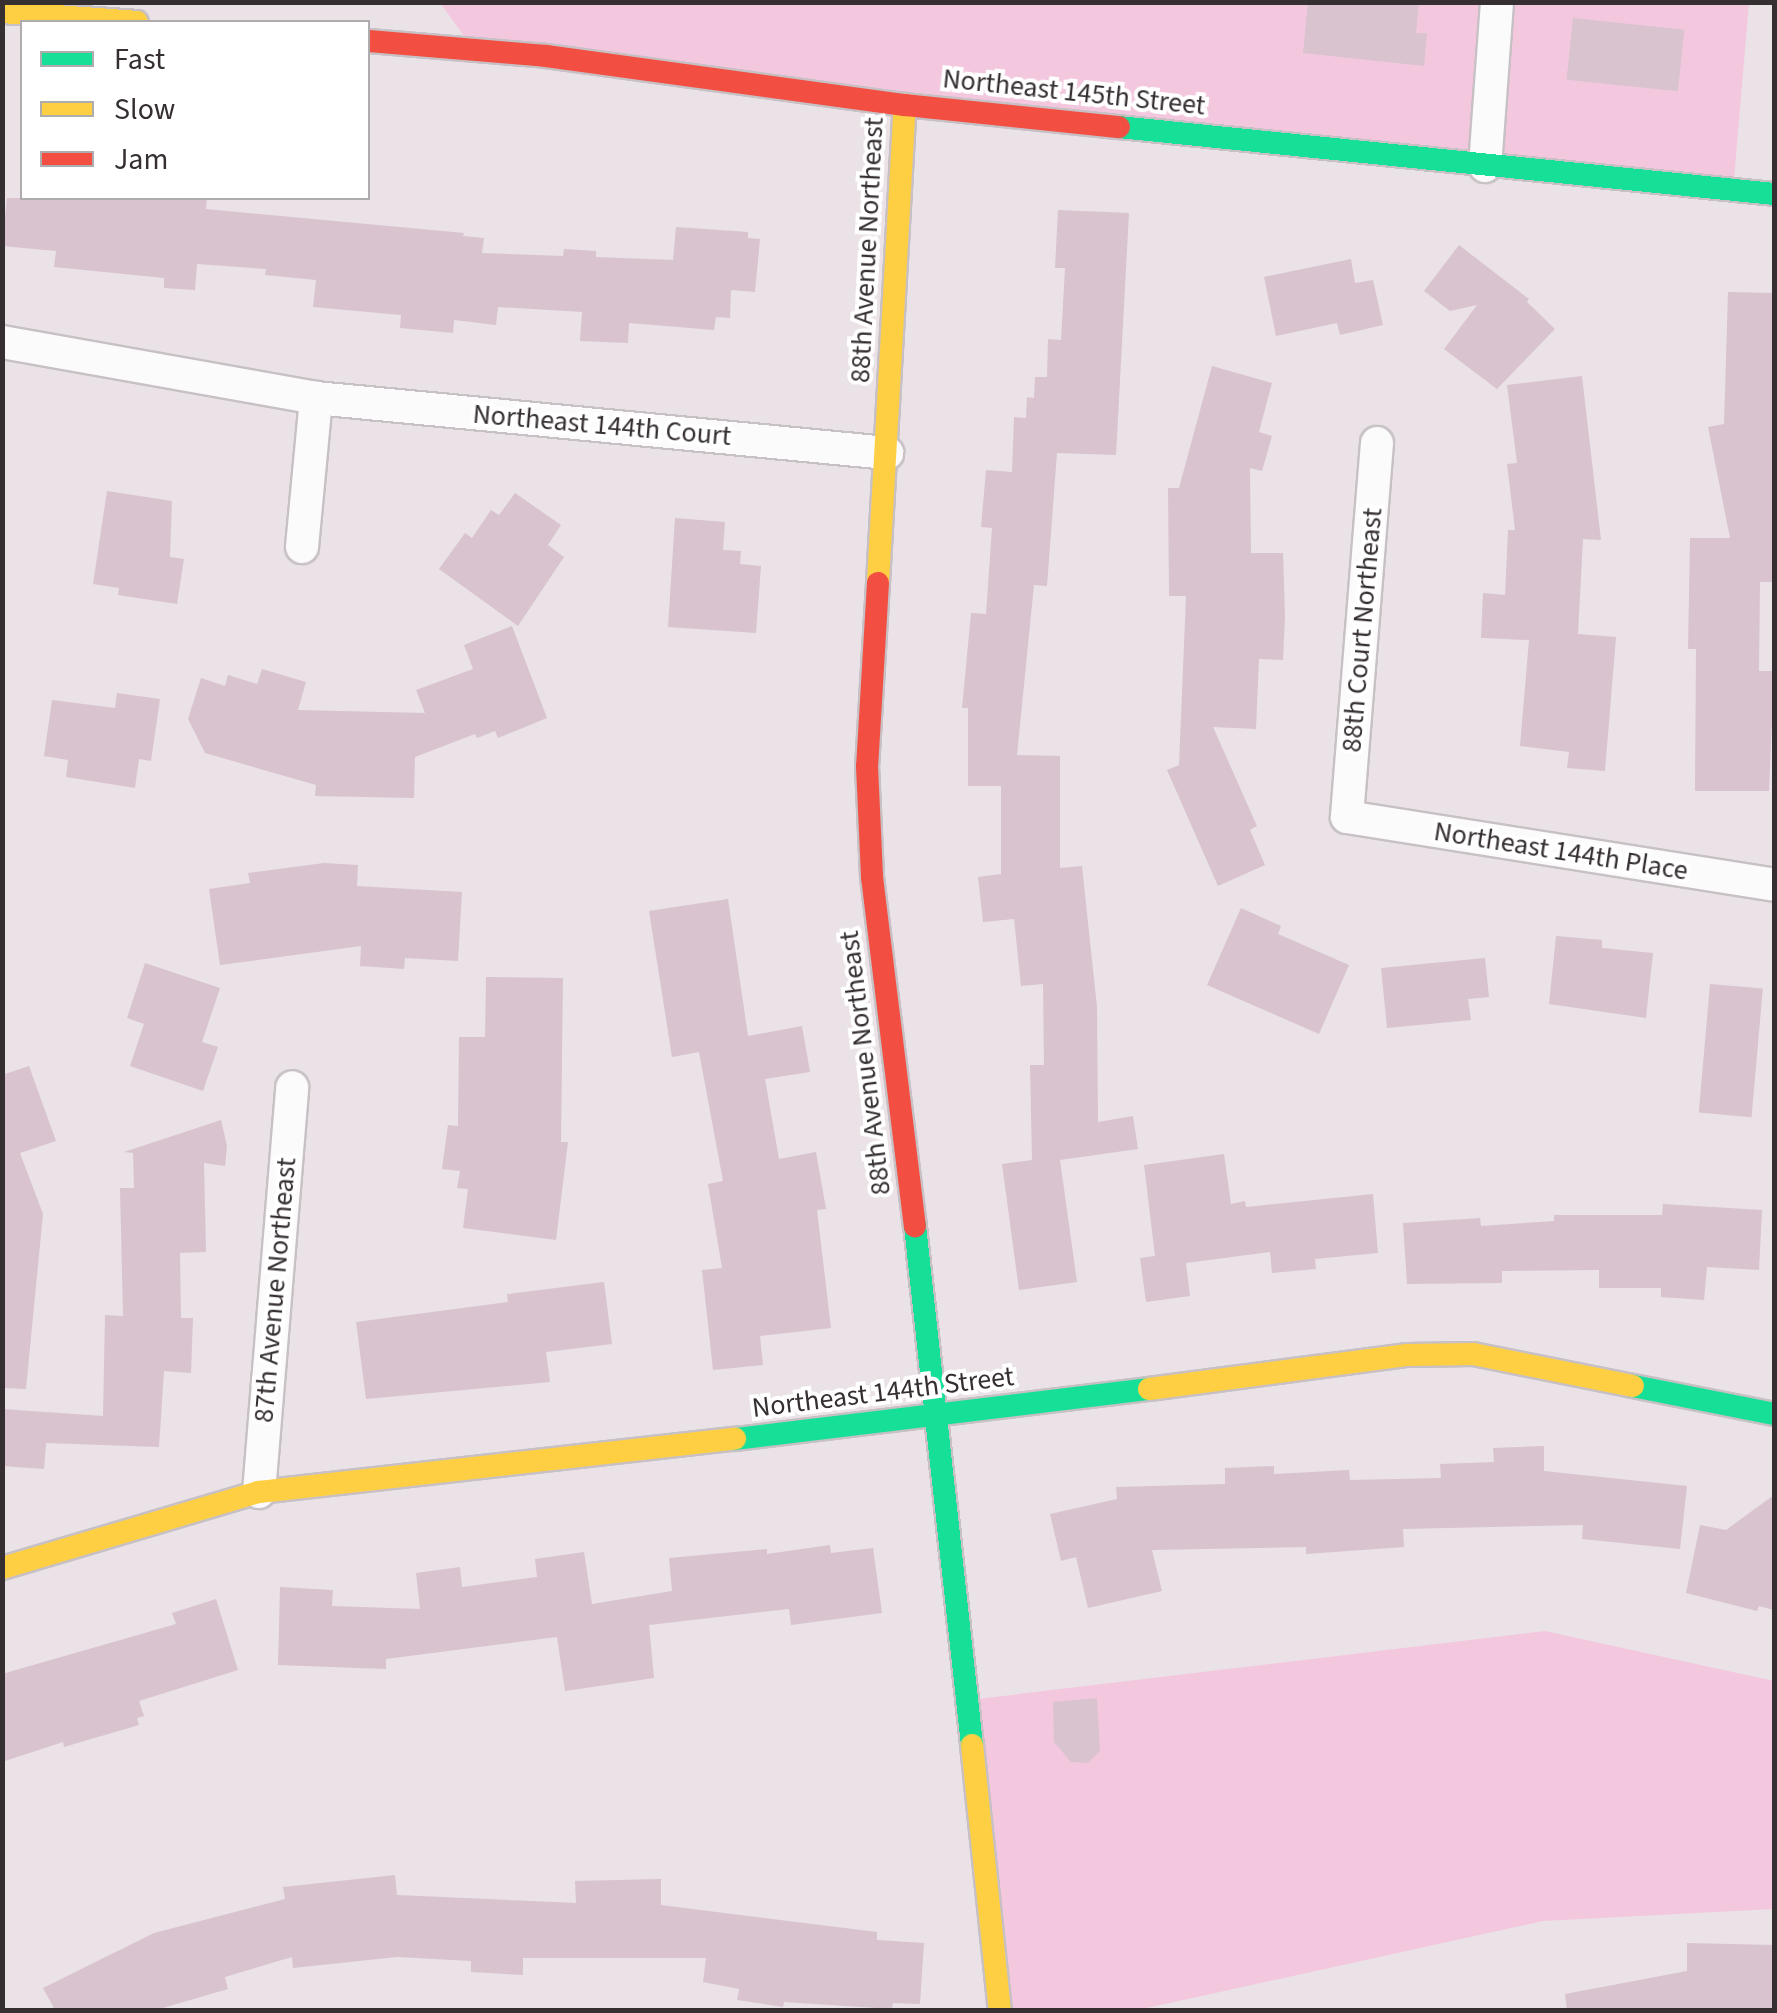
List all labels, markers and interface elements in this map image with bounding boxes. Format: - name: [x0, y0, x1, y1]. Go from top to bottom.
- legend: [20, 20, 370, 200]
- text: Fast: [114, 38, 165, 81]
- street label: Northeast 145th Street: [941, 62, 1207, 122]
- text: Slow: [114, 88, 175, 131]
- street label: 88th Avenue Northeast: [843, 116, 891, 384]
- text: Jam: [114, 138, 168, 181]
- street label: Northeast 144th Court: [471, 397, 733, 453]
- street label: 88th Court Northeast: [1335, 506, 1389, 754]
- street label: Northeast 144th Place: [1432, 814, 1690, 888]
- street label: 88th Avenue Northeast: [832, 929, 898, 1197]
- street label: 87th Avenue Northeast: [247, 1156, 303, 1424]
- street label: Northeast 144th Street: [750, 1359, 1016, 1425]

